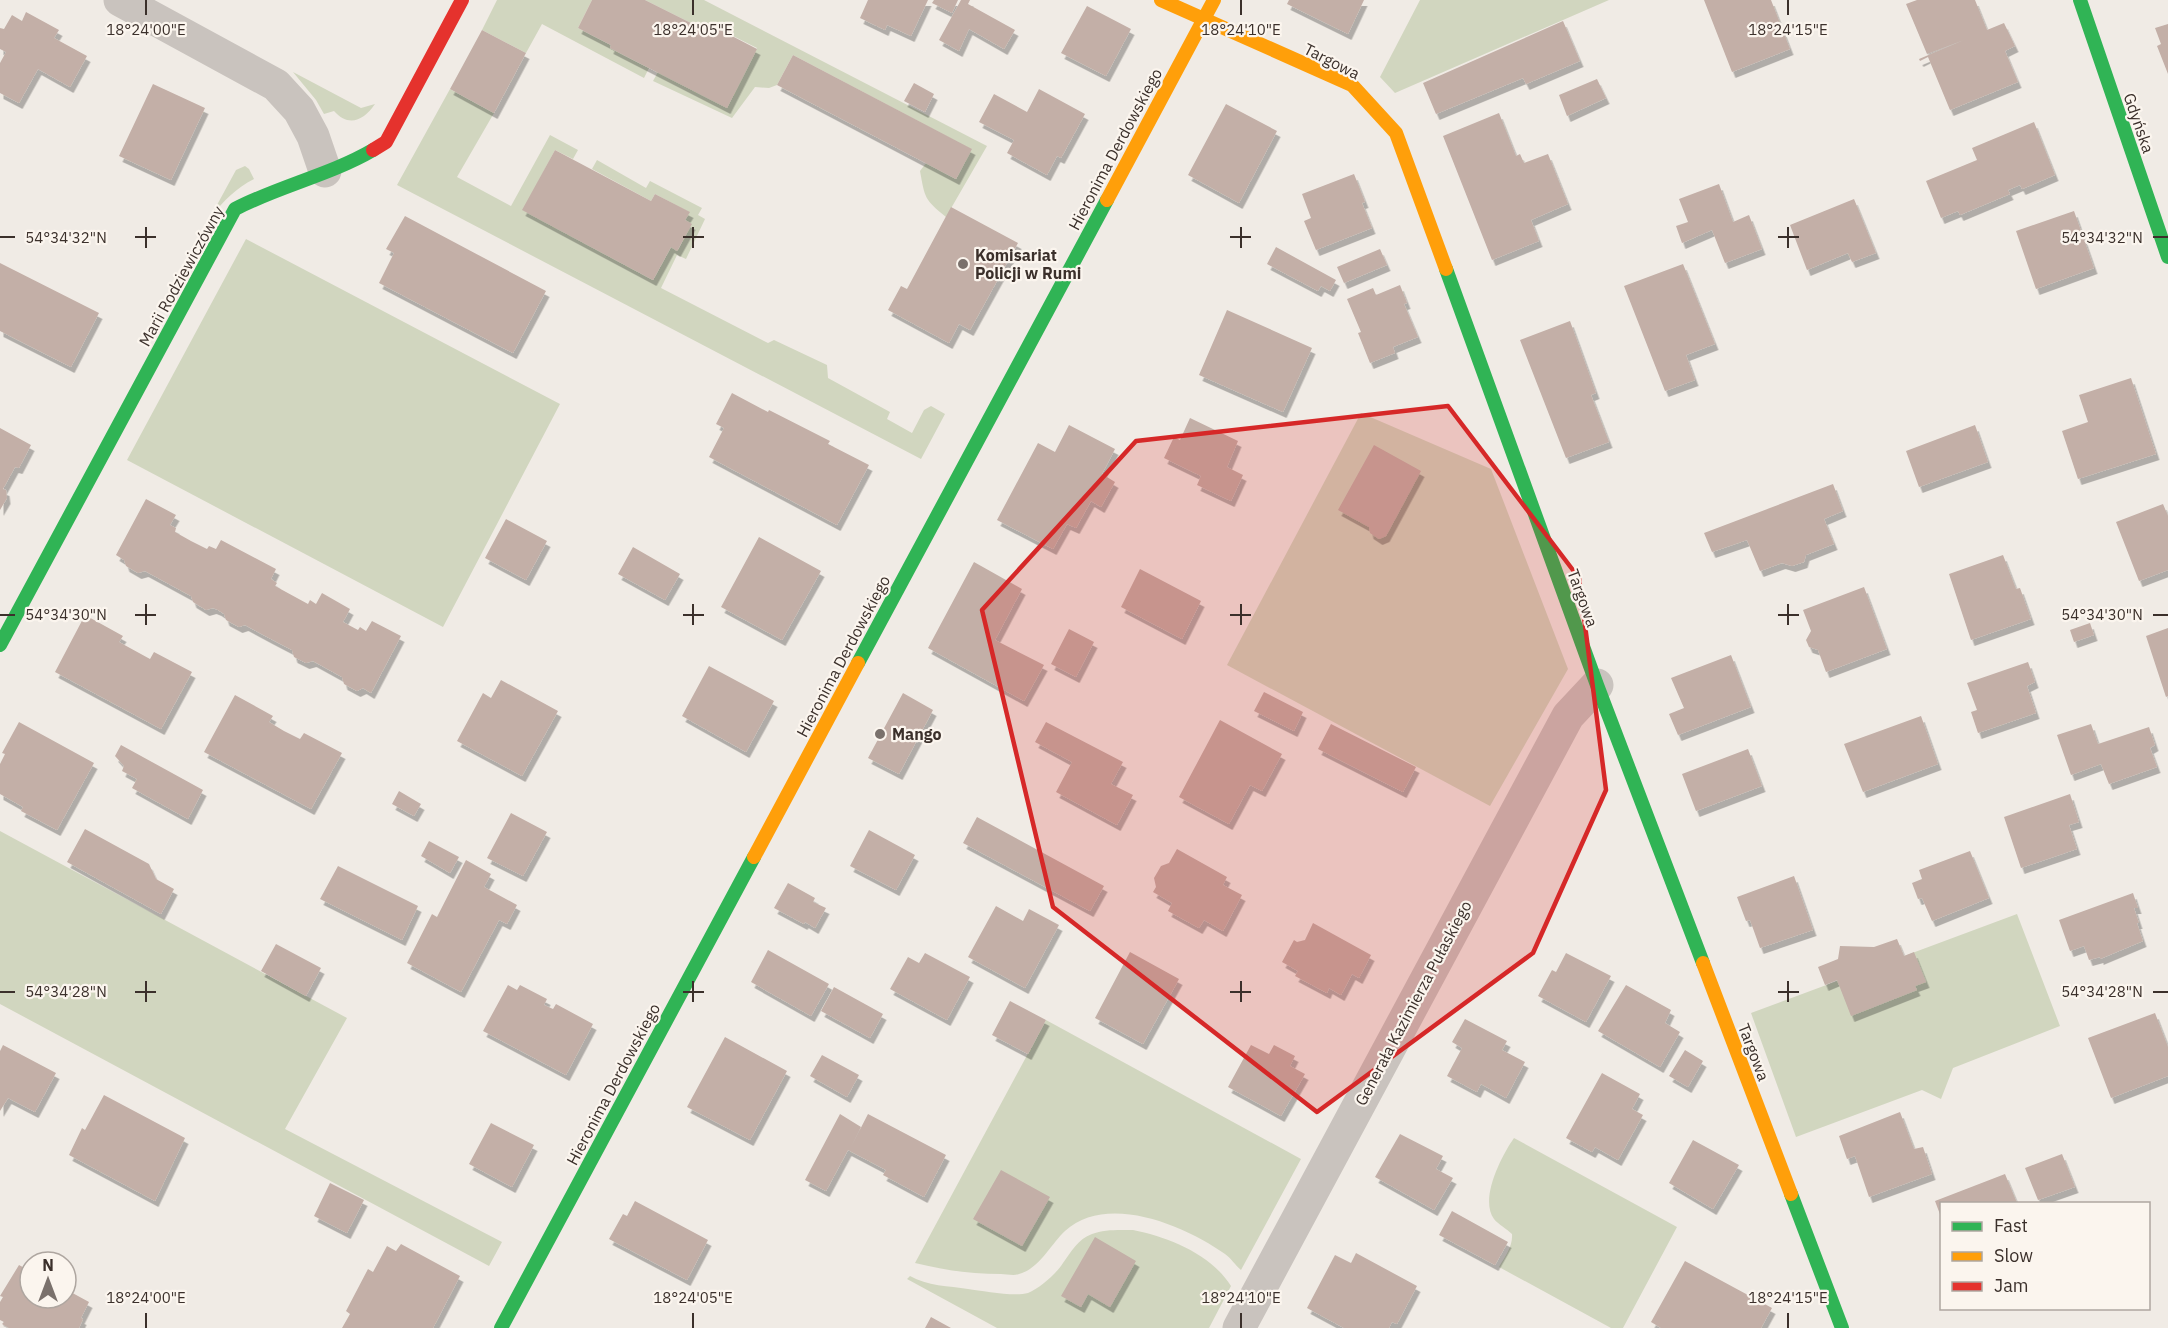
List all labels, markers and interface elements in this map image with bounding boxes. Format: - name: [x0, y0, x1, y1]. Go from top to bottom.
- text: 18°24'00"E: [106, 20, 186, 39]
- text: 18°24'05"E: [653, 20, 733, 39]
- text: 18°24'10"E: [1201, 20, 1281, 39]
- text: 18°24'15"E: [1748, 20, 1828, 39]
- street label: Targowa: [1301, 38, 1364, 84]
- street label: Hieronima Derdowskiego: [1064, 65, 1166, 233]
- street label: Gdyńska: [2119, 90, 2159, 156]
- street label: Marii Rodziewiczówny: [134, 202, 228, 350]
- text: 54°34'32"N: [25, 228, 107, 247]
- text: 54°34'32"N: [2061, 228, 2143, 247]
- place label: Komisariat Policji w Rumi: [975, 245, 1081, 283]
- marker: Komisariat Policji w Rumi: [956, 257, 970, 271]
- street label: Targowa: [1563, 566, 1603, 630]
- street label: Hieronima Derdowskiego: [792, 572, 894, 740]
- text: 54°34'30"N: [25, 605, 107, 624]
- text: 54°34'30"N: [2061, 605, 2143, 624]
- place label: Mango: [892, 724, 942, 744]
- marker: Mango: [873, 727, 887, 741]
- street label: Generała Kazimierza Pułaskiego: [1350, 897, 1476, 1109]
- text: 54°34'28"N: [25, 982, 107, 1001]
- text: 54°34'28"N: [2061, 982, 2143, 1001]
- street label: Hieronima Derdowskiego: [562, 1000, 664, 1168]
- street label: Targowa: [1734, 1020, 1774, 1084]
- legend: [1940, 1202, 2150, 1310]
- text: Fast: [1994, 1214, 2028, 1237]
- text: Slow: [1994, 1244, 2033, 1267]
- north arrow: [18, 1250, 78, 1310]
- text: N: [42, 1255, 54, 1275]
- text: Jam: [1994, 1274, 2029, 1297]
- text: 18°24'00"E: [106, 1288, 186, 1307]
- text: 18°24'05"E: [653, 1288, 733, 1307]
- text: 18°24'10"E: [1201, 1288, 1281, 1307]
- text: 18°24'15"E: [1748, 1288, 1828, 1307]

